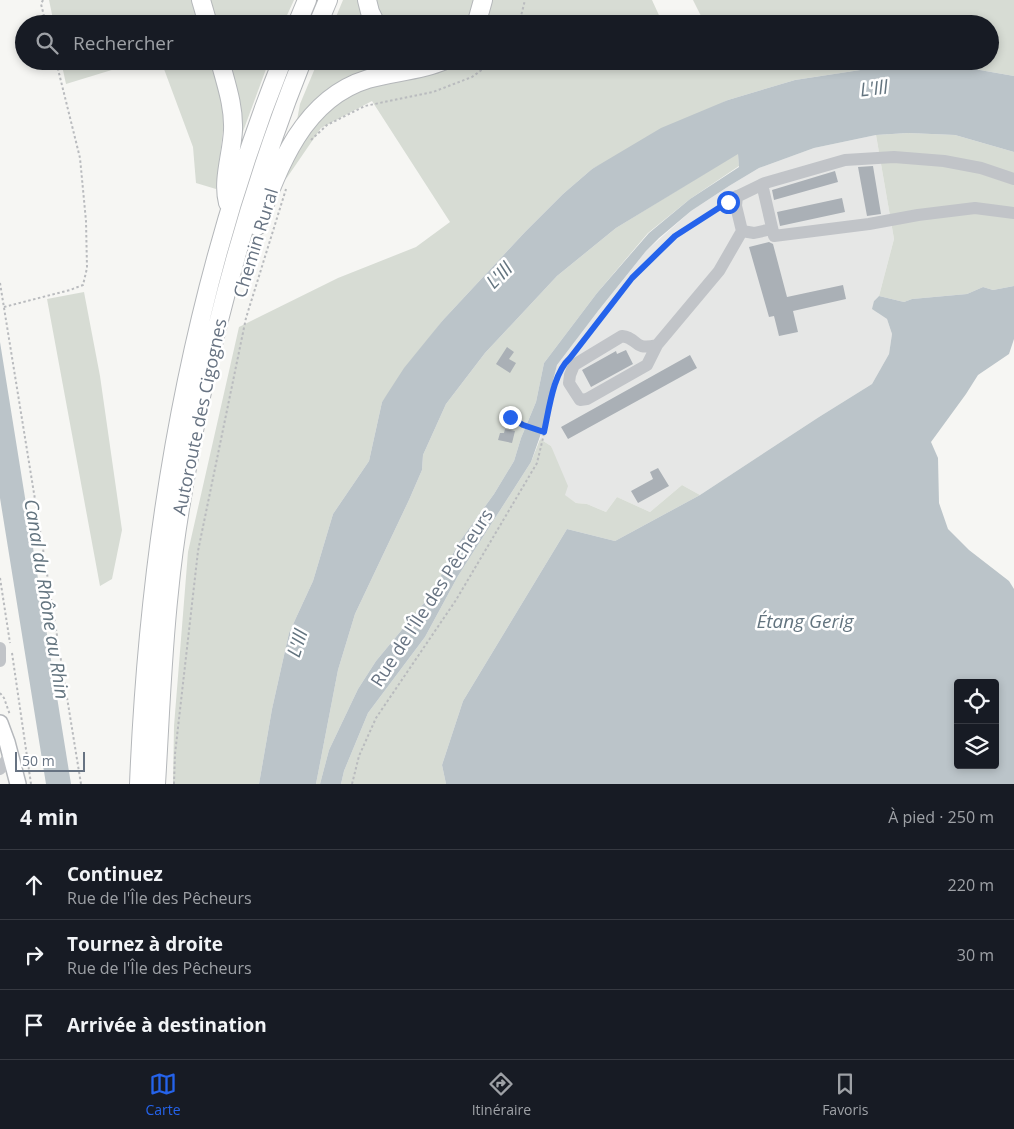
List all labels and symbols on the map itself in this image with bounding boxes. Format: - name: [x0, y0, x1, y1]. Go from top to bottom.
- water label: L'Ill: [859, 73, 890, 102]
- street label: Chemin Rural: [227, 185, 283, 300]
- route start: [717, 191, 740, 214]
- water label: L'Ill: [480, 255, 519, 294]
- street label: Autoroute des Cigognes: [166, 316, 232, 517]
- route end: [499, 406, 522, 429]
- water label: Canal du Rhône au Rhin: [18, 497, 76, 701]
- street label: Rue de l'Île des Pêcheurs: [365, 504, 498, 691]
- water label: Étang Gerig: [756, 608, 855, 634]
- water label: L'Ill: [280, 625, 314, 660]
- scale bar: [15, 749, 85, 772]

